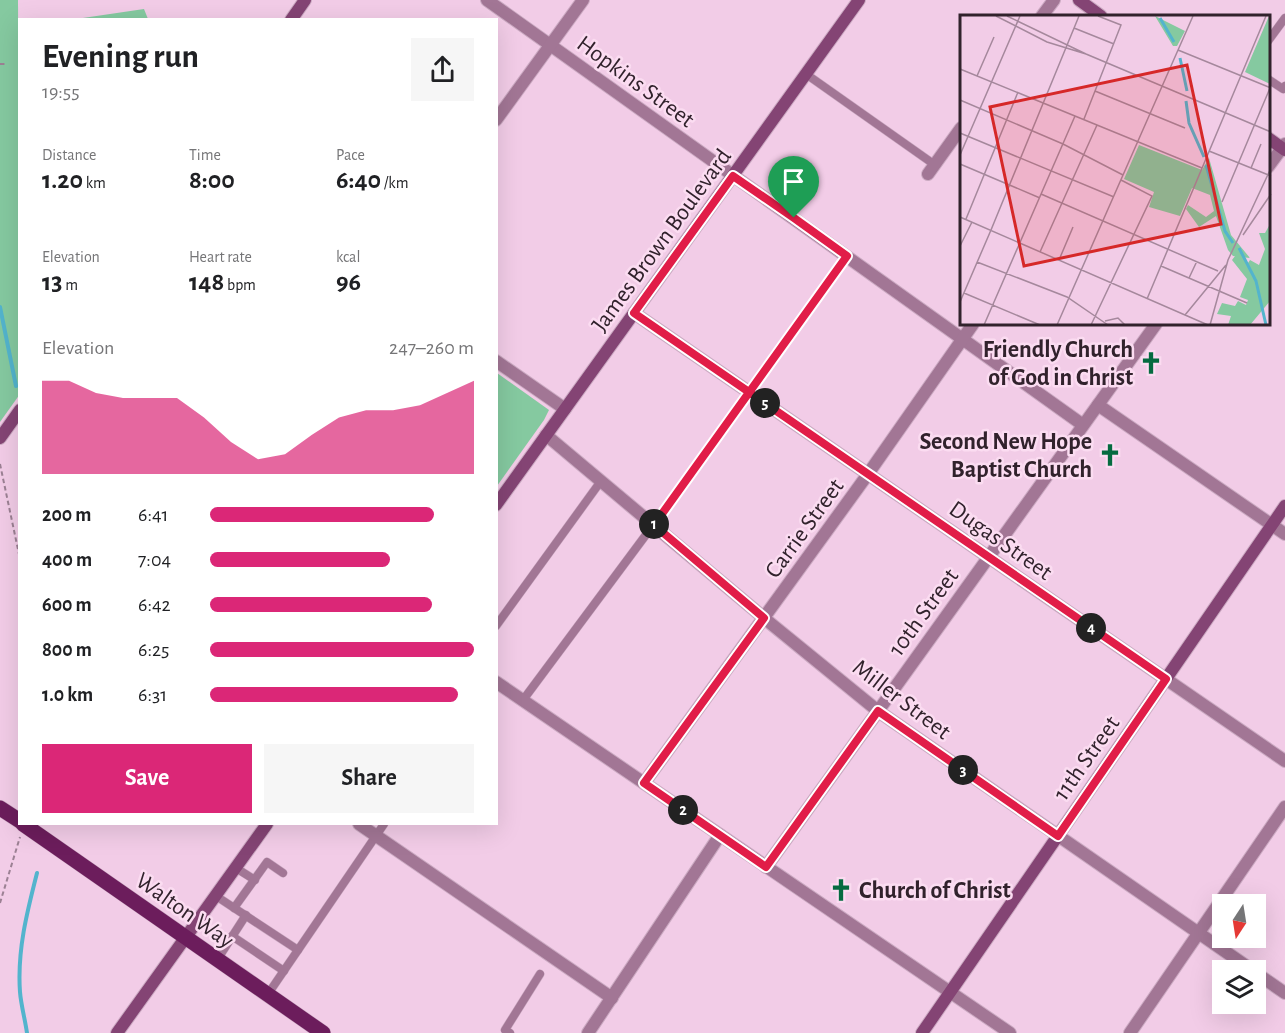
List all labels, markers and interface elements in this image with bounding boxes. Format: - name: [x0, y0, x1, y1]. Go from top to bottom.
- inset map: [960, 15, 1270, 326]
- street label: Hopkins Street: [572, 31, 699, 132]
- button: share: [411, 38, 474, 101]
- text: Evening run: [42, 41, 199, 74]
- text: 19:55: [42, 82, 80, 102]
- street label: James Brown Boulevard: [588, 145, 736, 337]
- text: Distance: [42, 147, 96, 163]
- text: Time: [189, 147, 221, 163]
- text: Pace: [336, 147, 365, 163]
- pin: [768, 156, 819, 218]
- icon: arrive: [777, 165, 810, 198]
- text: 1.20: [42, 167, 83, 193]
- text: 8:00: [189, 167, 235, 193]
- text: 6:40: [336, 167, 381, 193]
- text: km: [83, 175, 106, 191]
- text: /km: [381, 175, 408, 191]
- text: Elevation: [42, 249, 100, 265]
- text: Heart rate: [189, 249, 252, 265]
- text: kcal: [336, 249, 360, 265]
- text: 13: [42, 269, 63, 295]
- text: 148: [189, 269, 224, 295]
- text: 96: [336, 269, 361, 295]
- text: m: [63, 277, 78, 293]
- text: bpm: [224, 277, 256, 293]
- text: Elevation: [42, 338, 114, 358]
- text: 247–260 m: [389, 338, 474, 358]
- place label: Friendly Church of God in Christ: [983, 338, 1133, 390]
- church icon: Friendly Church of God in Christ: [1138, 350, 1164, 376]
- pin: 5: [750, 388, 780, 418]
- text: 5: [762, 395, 768, 411]
- place label: Second New Hope Baptist Church: [919, 430, 1092, 482]
- church icon: Second New Hope Baptist Church: [1097, 442, 1123, 468]
- street label: Carrie Street: [761, 474, 849, 583]
- street label: Dugas Street: [945, 497, 1057, 585]
- text: 200 m: [42, 505, 91, 525]
- text: 6:41: [138, 505, 168, 525]
- pin: 1: [639, 509, 669, 539]
- text: 1: [651, 516, 657, 532]
- text: 400 m: [42, 550, 92, 570]
- text: 7:04: [138, 550, 171, 570]
- street label: 10th Street: [884, 564, 964, 661]
- text: 600 m: [42, 595, 92, 615]
- text: 6:42: [138, 595, 171, 615]
- pin: 4: [1076, 613, 1106, 643]
- text: 4: [1087, 620, 1095, 636]
- text: 800 m: [42, 640, 92, 660]
- text: 6:25: [138, 640, 169, 660]
- street label: Miller Street: [848, 655, 955, 744]
- text: 1.0 km: [42, 685, 93, 705]
- text: 6:31: [138, 685, 167, 705]
- street label: 11th Street: [1049, 712, 1125, 805]
- button: Save: [42, 744, 252, 813]
- button: Share: [264, 744, 474, 813]
- pin: 3: [948, 755, 978, 785]
- text: 3: [960, 762, 966, 778]
- pin: 2: [668, 795, 698, 825]
- text: 2: [679, 802, 687, 818]
- street label: Walton Way: [131, 868, 238, 953]
- church icon: Church of Christ: [828, 877, 854, 903]
- place label: Church of Christ: [859, 879, 1011, 903]
- north arrow: [1212, 894, 1266, 948]
- map controls: [1212, 894, 1266, 1014]
- button: layers: [1212, 960, 1266, 1014]

